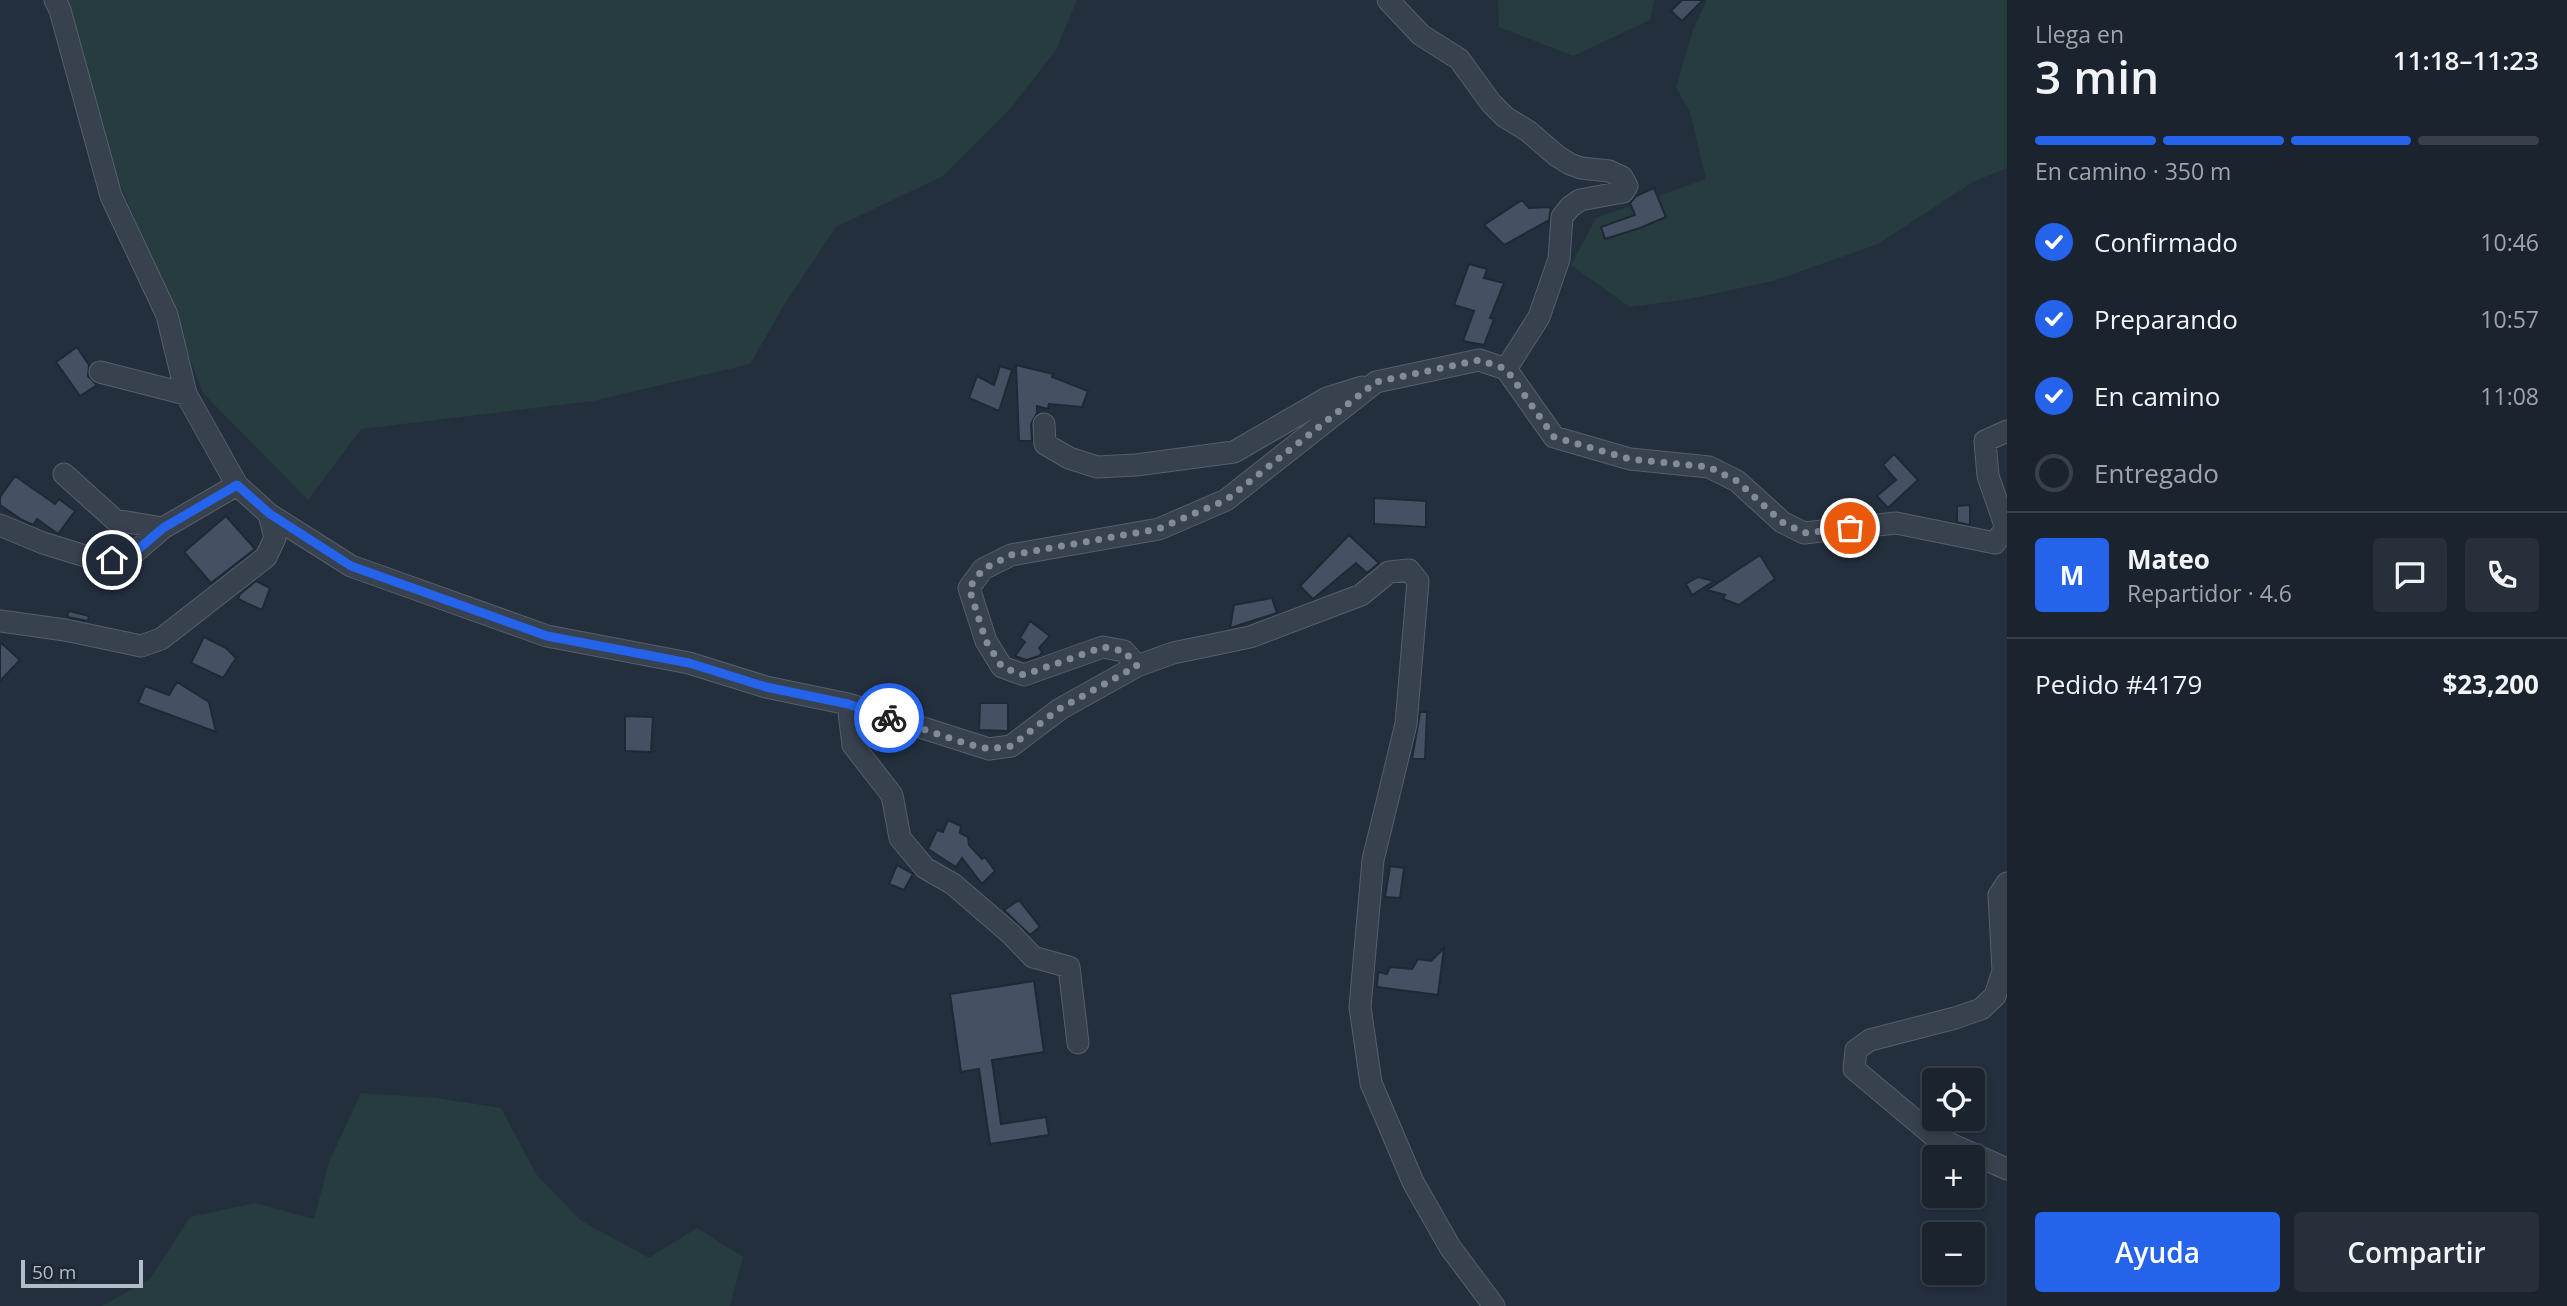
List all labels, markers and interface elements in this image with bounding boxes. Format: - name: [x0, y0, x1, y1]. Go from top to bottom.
- text: Llega en: [2035, 18, 2124, 50]
- text: 11:18–11:23: [2393, 42, 2539, 78]
- text: 3 min: [2035, 45, 2159, 107]
- text: En camino · 350 m: [2035, 155, 2231, 187]
- icon: check: [2035, 223, 2073, 261]
- text: Confirmado: [2094, 224, 2238, 260]
- text: 10:46: [2480, 226, 2539, 258]
- icon: check: [2035, 300, 2073, 338]
- text: Preparando: [2094, 301, 2238, 337]
- text: 10:57: [2480, 303, 2539, 335]
- icon: check: [2035, 377, 2073, 415]
- text: En camino: [2094, 378, 2220, 414]
- text: 11:08: [2480, 380, 2539, 412]
- text: Entregado: [2094, 455, 2219, 491]
- pin: [1820, 498, 1880, 558]
- icon: bag: [1831, 509, 1869, 547]
- pin: [82, 530, 142, 590]
- button: chat: [2373, 538, 2447, 612]
- button: phone: [2465, 538, 2539, 612]
- icon: home: [93, 541, 131, 579]
- text: Mateo: [2127, 541, 2210, 577]
- text: M: [2060, 557, 2084, 593]
- text: Repartidor · 4.6: [2127, 577, 2292, 609]
- text: Pedido #4179: [2035, 666, 2202, 702]
- text: $23,200: [2442, 666, 2539, 702]
- courier: [854, 683, 924, 753]
- icon: bike: [870, 699, 908, 737]
- map controls: [1922, 1068, 1985, 1285]
- button: locate: [1922, 1068, 1985, 1131]
- button: +: [1922, 1145, 1985, 1208]
- button: Ayuda: [2035, 1212, 2280, 1292]
- button: Compartir: [2294, 1212, 2539, 1292]
- button: −: [1922, 1222, 1985, 1285]
- scale bar: [21, 1257, 144, 1289]
- text: 50 m: [32, 1259, 76, 1285]

